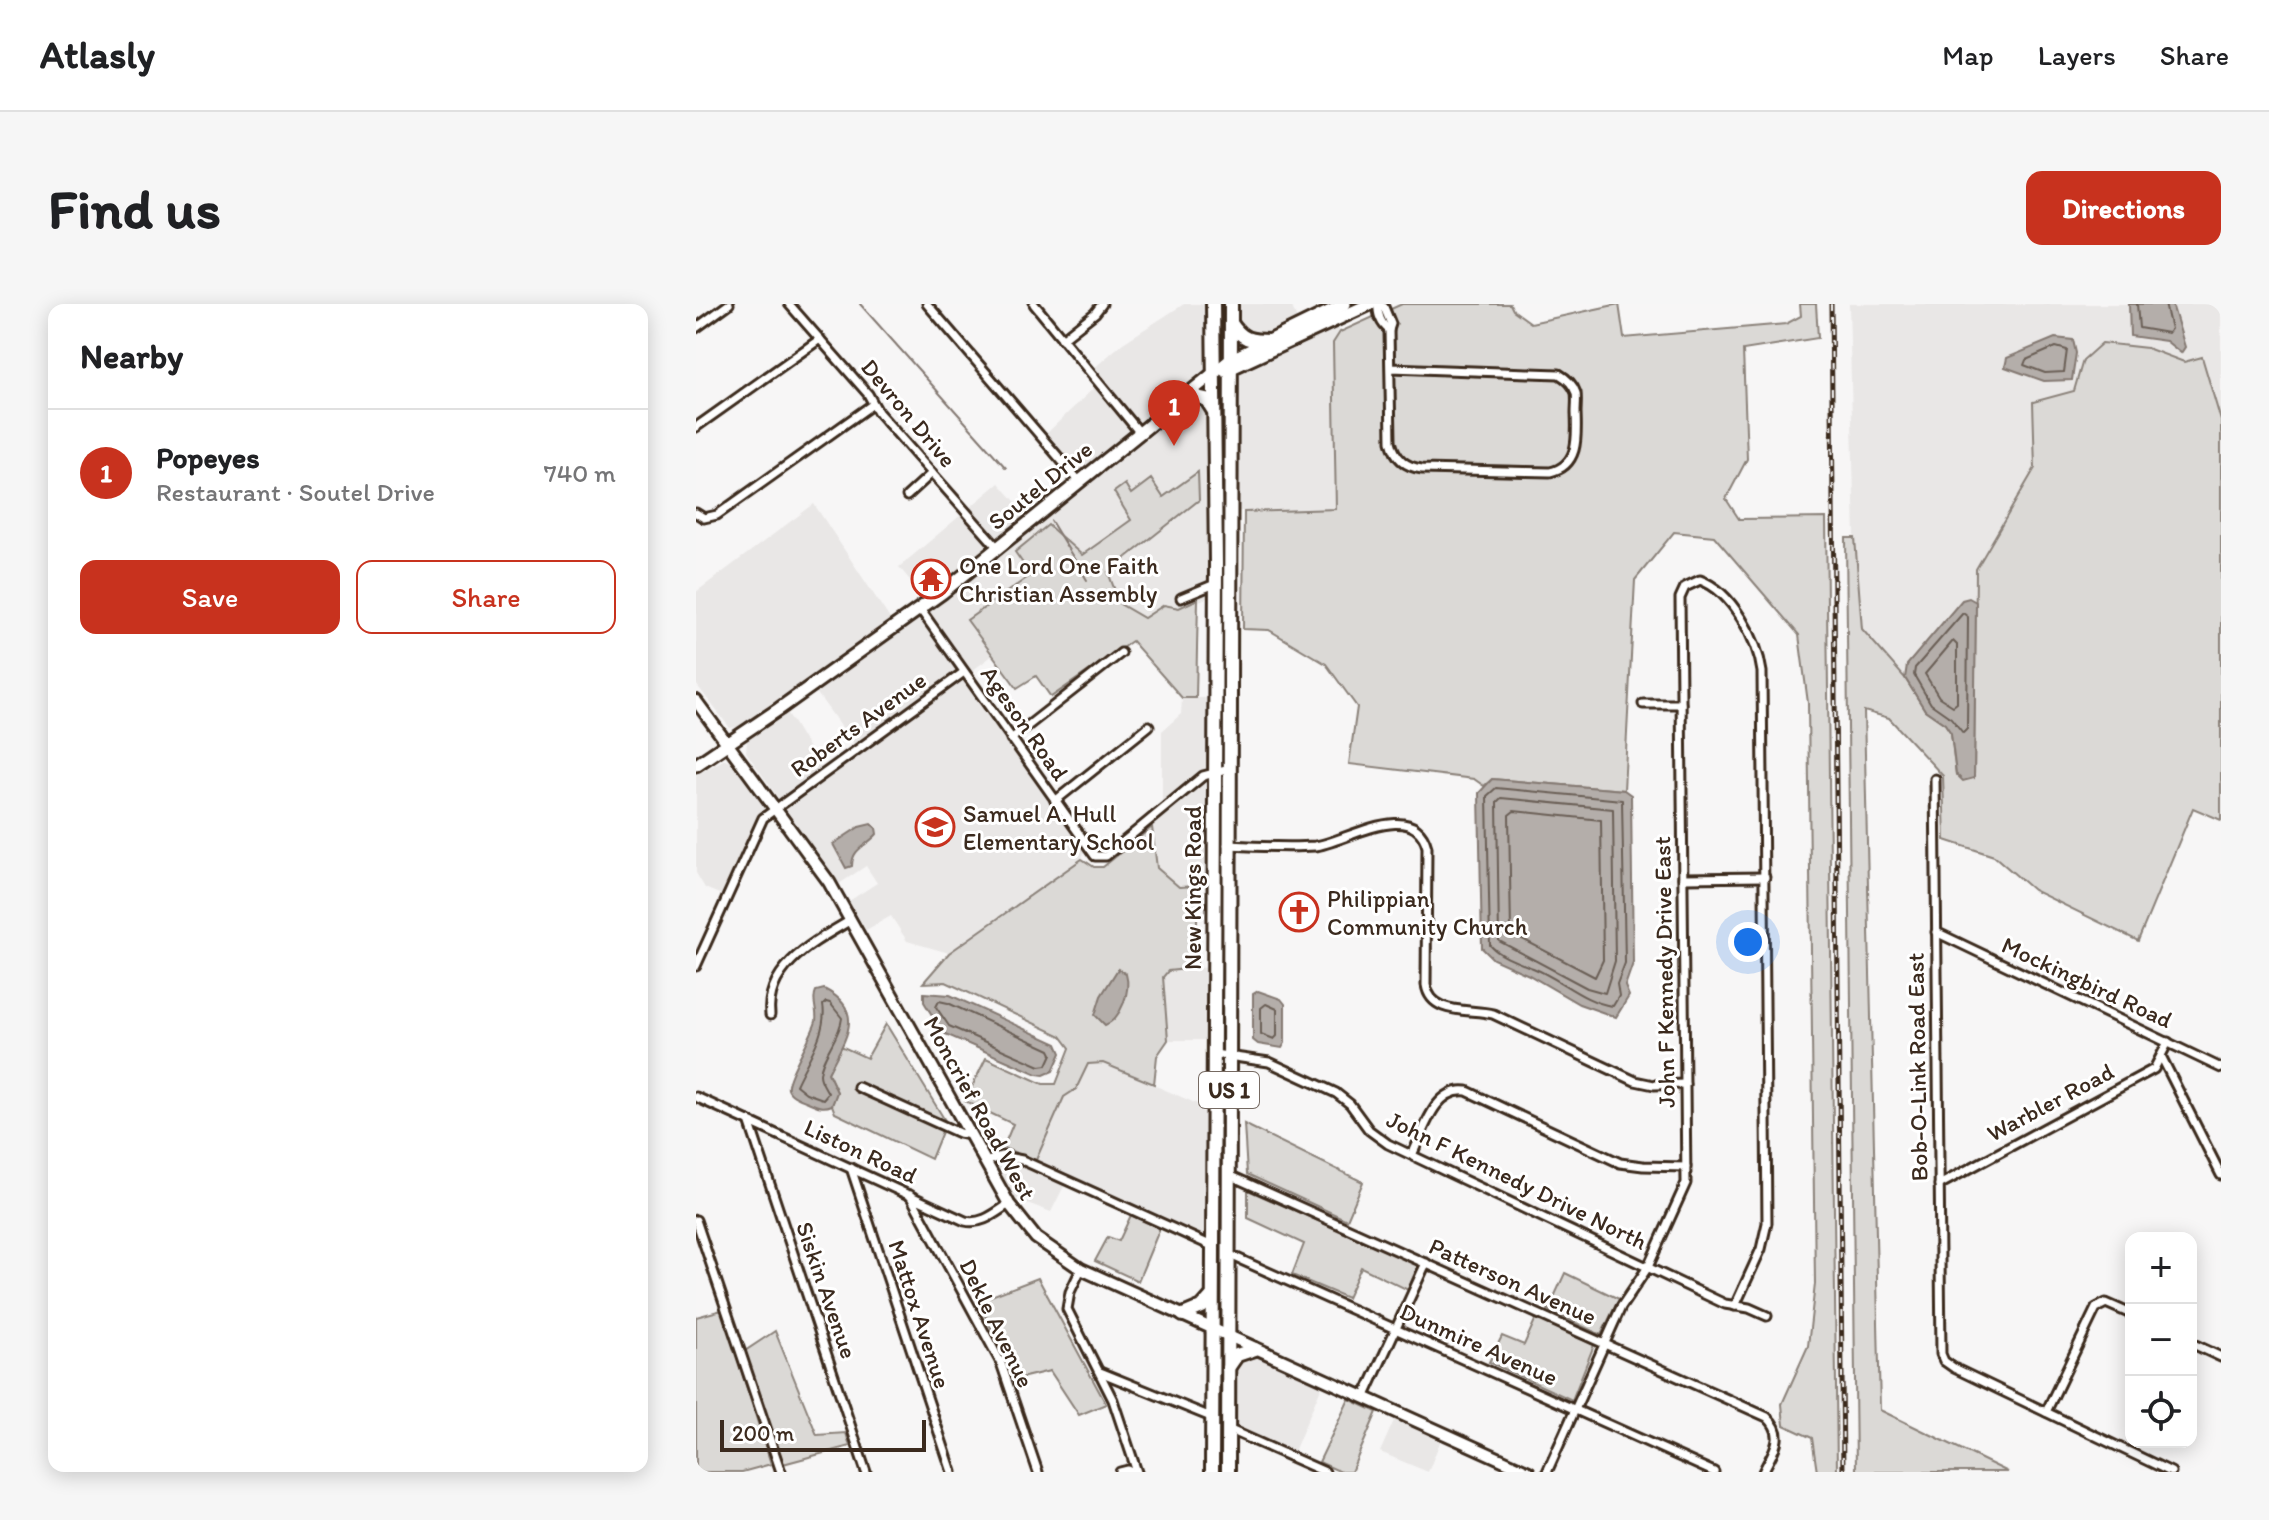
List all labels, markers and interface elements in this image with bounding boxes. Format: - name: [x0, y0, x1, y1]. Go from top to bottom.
- text: Atlasly: [40, 32, 155, 78]
- text: Map: [1942, 38, 1994, 72]
- text: Layers: [2038, 38, 2116, 72]
- text: Share: [2160, 38, 2229, 72]
- button: Directions: [2026, 171, 2221, 245]
- text: Find us: [48, 175, 221, 242]
- text: Nearby: [80, 336, 183, 377]
- street label: Devron Drive: [855, 353, 963, 473]
- pin: 1: [1148, 380, 1200, 446]
- street label: Soutel Drive: [982, 434, 1098, 536]
- text: Popeyes: [156, 439, 260, 476]
- text: 1: [100, 457, 112, 489]
- text: 740 m: [544, 457, 616, 489]
- text: Restaurant · Soutel Drive: [156, 476, 435, 508]
- place label: One Lord One Faith Christian Assembly: [959, 551, 1159, 608]
- temple icon: One Lord One Faith Christian Assembly: [910, 558, 952, 600]
- button: Save: [80, 560, 340, 634]
- button: Share: [356, 560, 616, 634]
- street label: Ageson Road: [975, 660, 1075, 786]
- street label: Roberts Avenue: [784, 665, 932, 783]
- place label: Samuel A. Hull Elementary School: [963, 799, 1155, 856]
- school or university icon: Samuel A. Hull Elementary School: [914, 806, 956, 848]
- street label: New Kings Road: [1178, 806, 1207, 970]
- street label: John F Kennedy Drive East: [1647, 836, 1681, 1108]
- place label: Philippian Community Church: [1327, 884, 1528, 941]
- church icon: Philippian Community Church: [1278, 891, 1320, 933]
- your location: [1728, 922, 1768, 962]
- street label: Mockingbird Road: [1997, 930, 2177, 1034]
- street label: Bob-O-Link Road East: [1901, 952, 1933, 1182]
- street label: Moncrief Road West: [917, 1011, 1043, 1205]
- street label: Warbler Road: [1982, 1056, 2118, 1148]
- road number: US 1: [1199, 1072, 1259, 1108]
- street label: John F Kennedy Drive North: [1382, 1104, 1652, 1256]
- street label: Liston Road: [800, 1112, 922, 1190]
- street label: Siskin Avenue: [790, 1218, 864, 1362]
- street label: Patterson Avenue: [1425, 1231, 1601, 1331]
- map controls: [2125, 1232, 2197, 1448]
- button: +: [2125, 1232, 2197, 1304]
- street label: Mattox Avenue: [882, 1236, 958, 1392]
- street label: Dekle Avenue: [953, 1254, 1041, 1392]
- street label: Dunmire Avenue: [1396, 1296, 1562, 1392]
- button: −: [2125, 1304, 2197, 1376]
- button: locate: [2125, 1376, 2197, 1448]
- scale bar: [720, 1416, 926, 1452]
- text: 200 m: [732, 1420, 794, 1447]

